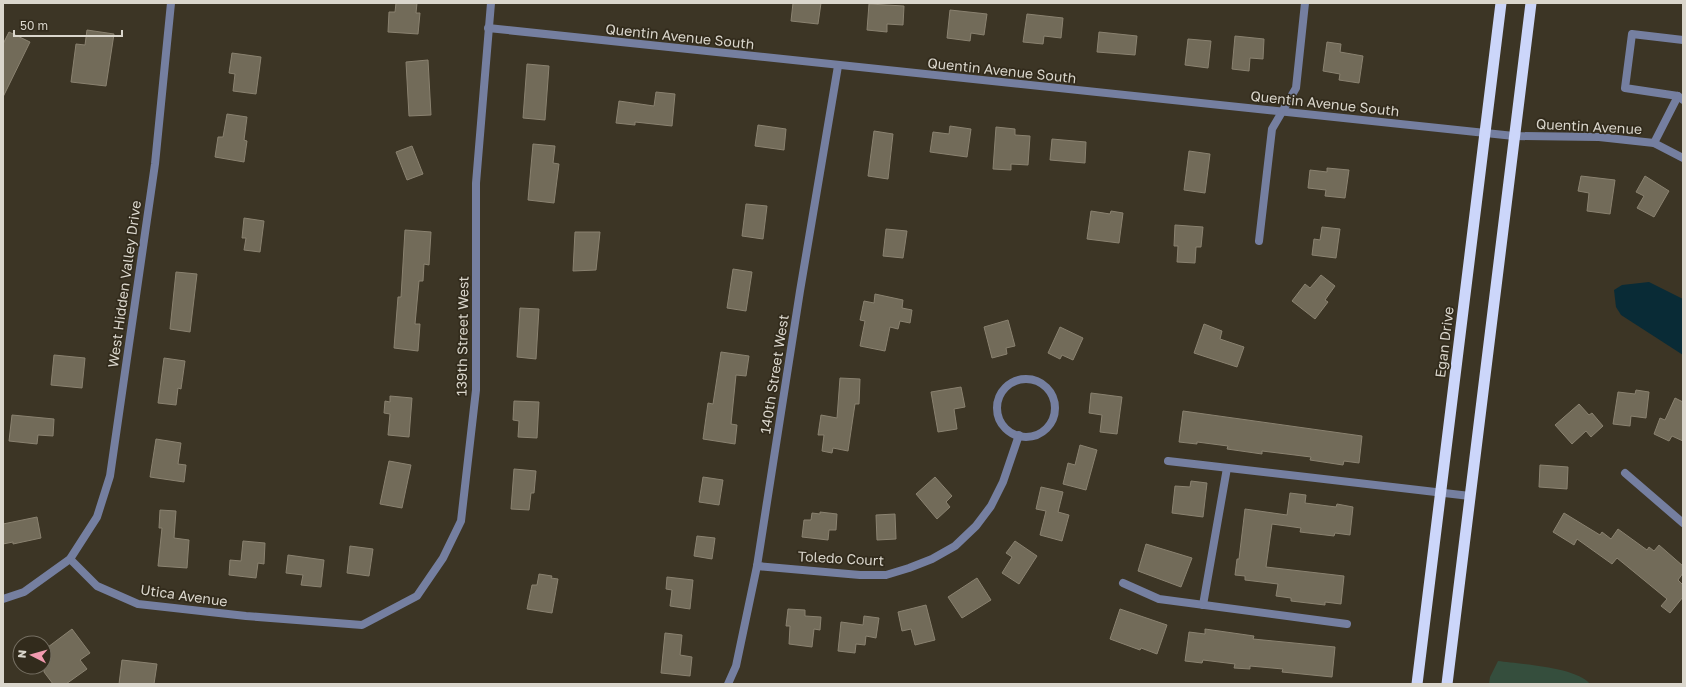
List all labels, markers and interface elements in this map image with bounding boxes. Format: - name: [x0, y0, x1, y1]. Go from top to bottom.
- scale bar: [14, 12, 122, 38]
- text: 50 m: [20, 18, 48, 33]
- street label: Quentin Avenue South: [605, 20, 755, 52]
- street label: Quentin Avenue South: [927, 54, 1077, 86]
- street label: Quentin Avenue South: [1250, 87, 1400, 119]
- street label: Quentin Avenue: [1535, 115, 1643, 137]
- street label: West Hidden Valley Drive: [104, 199, 144, 369]
- street label: 139th Street West: [452, 276, 472, 396]
- street label: Egan Drive: [1431, 305, 1457, 379]
- street label: 140th Street West: [756, 313, 792, 435]
- street label: Toledo Court: [797, 547, 885, 569]
- street label: Utica Avenue: [139, 580, 229, 610]
- north arrow: [12, 635, 52, 675]
- text: N: [15, 649, 28, 659]

